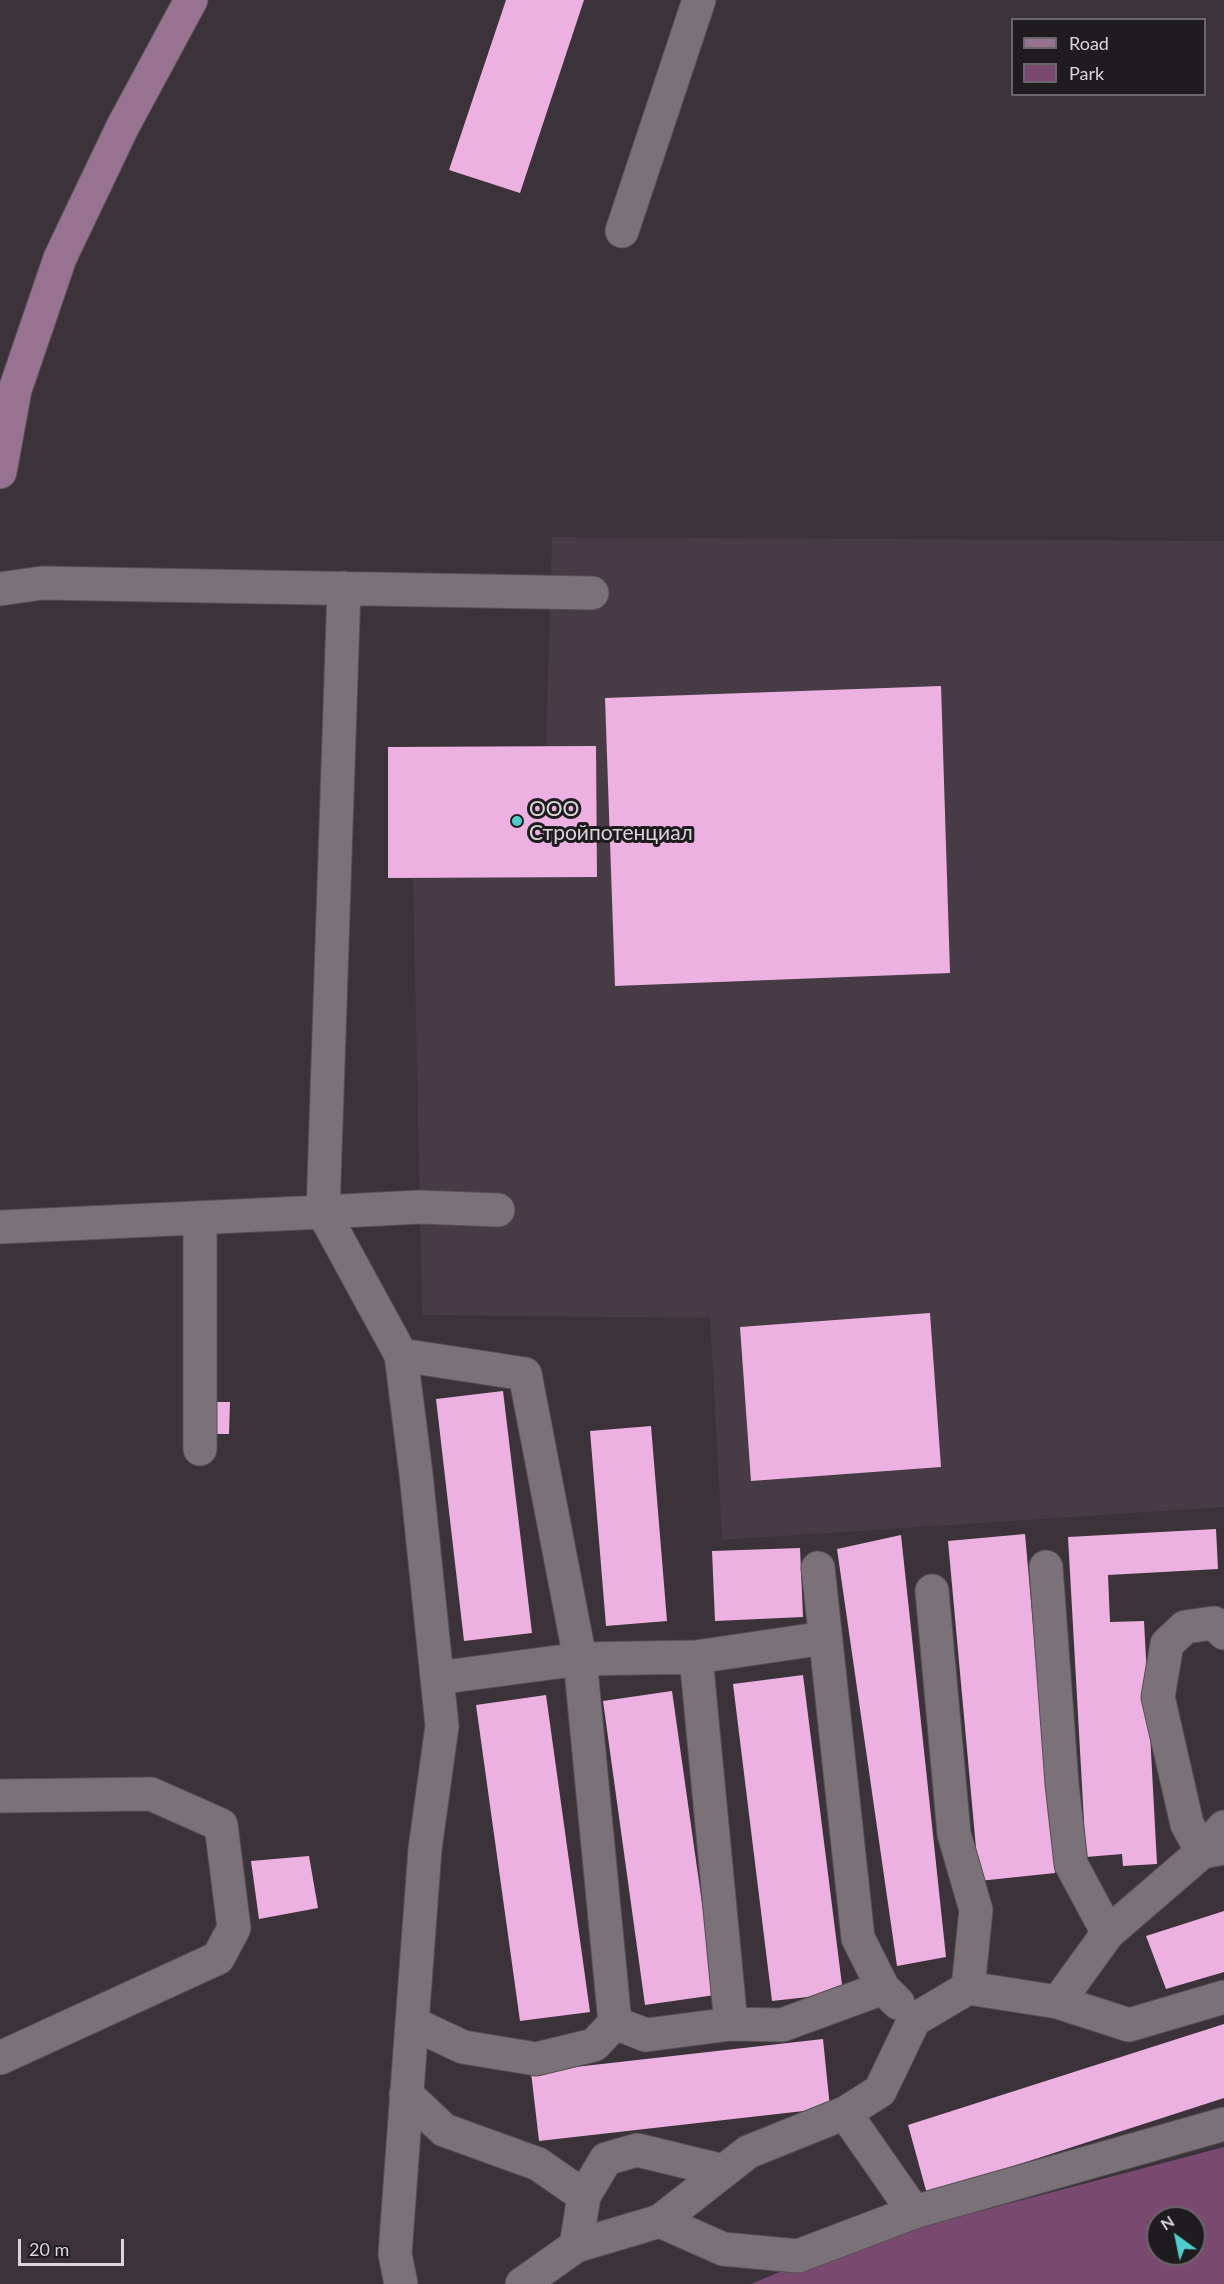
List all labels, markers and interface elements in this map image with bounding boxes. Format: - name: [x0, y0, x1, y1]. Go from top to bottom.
- legend: [1011, 18, 1206, 96]
- text: Road: [1069, 32, 1109, 54]
- text: Park: [1069, 62, 1104, 84]
- place label: ООО Стройпотенциал: [529, 796, 693, 846]
- marker: ООО Стройпотенциал: [510, 814, 524, 828]
- north arrow: [1146, 2206, 1206, 2266]
- text: N: [1157, 2211, 1177, 2233]
- scale bar: [21, 2227, 128, 2265]
- text: 20 m: [29, 2238, 69, 2260]

